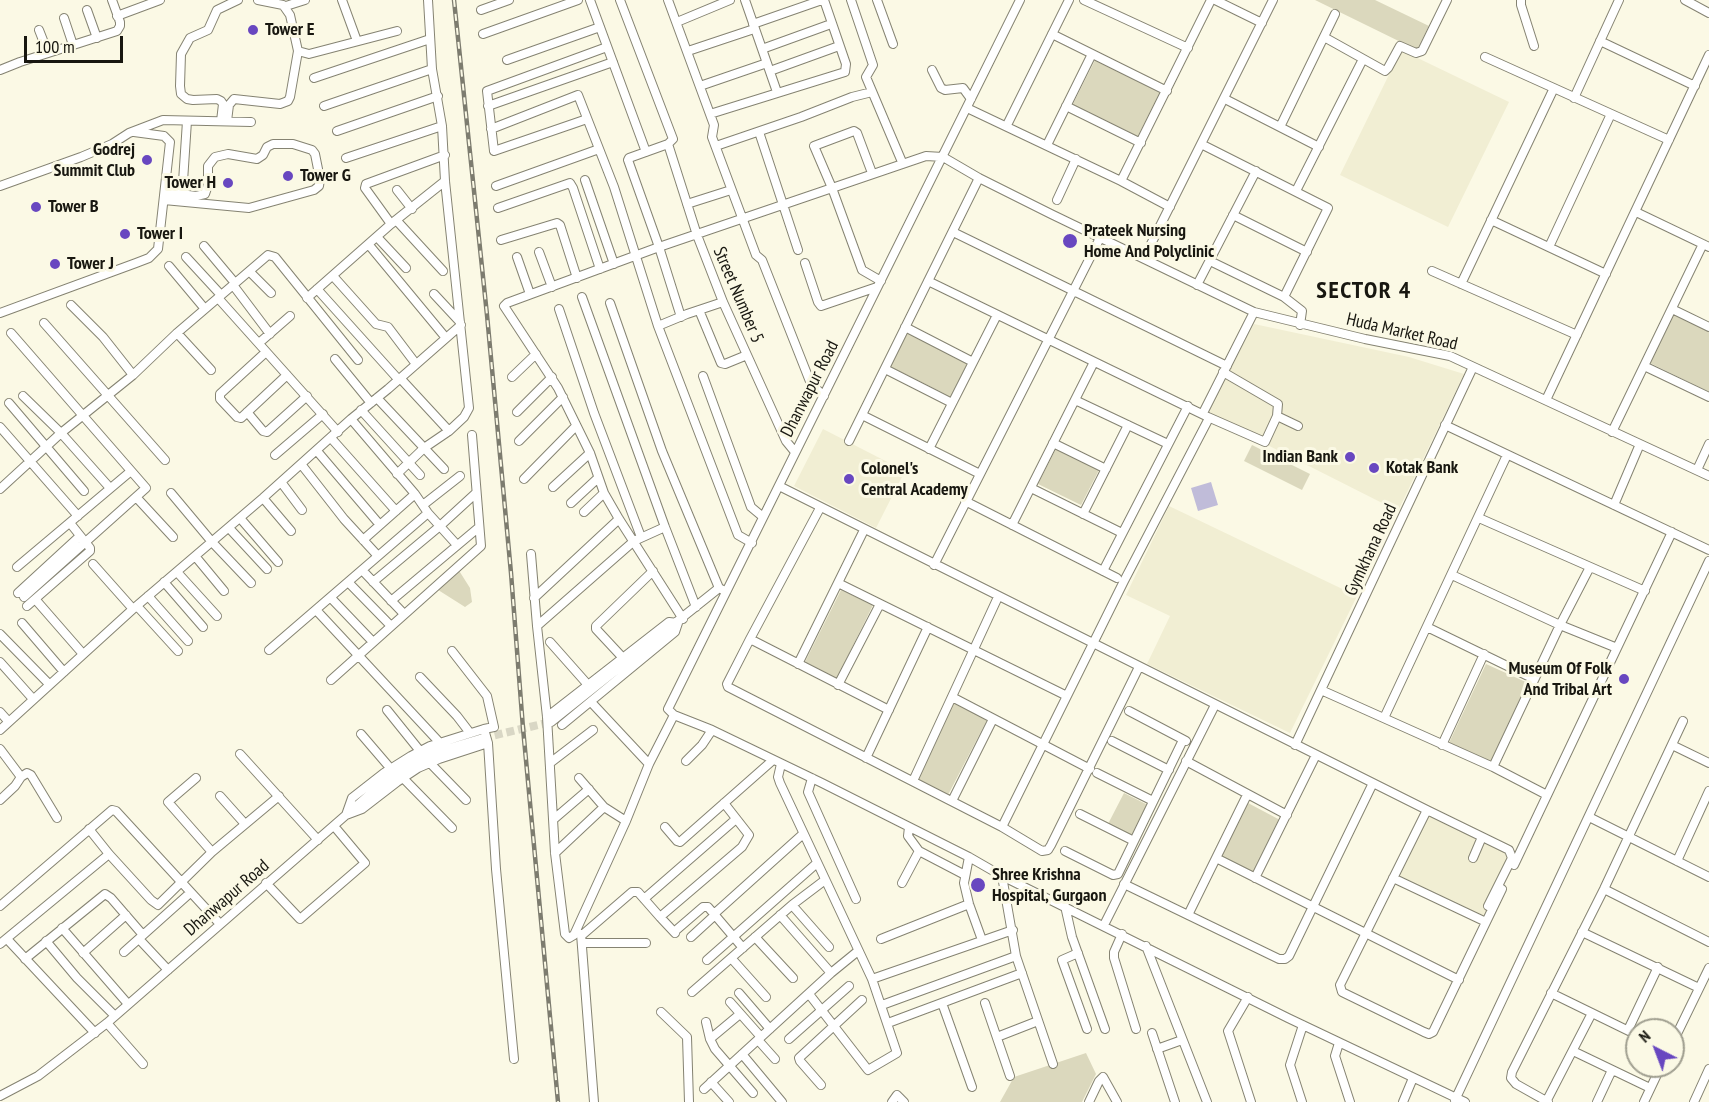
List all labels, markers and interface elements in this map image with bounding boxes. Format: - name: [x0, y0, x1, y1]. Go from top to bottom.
- place label: Tower E: [265, 19, 315, 41]
- marker: Tower E: [246, 23, 260, 37]
- scale bar: [27, 24, 126, 62]
- text: 100 m: [35, 35, 75, 58]
- place label: Godrej Summit Club: [54, 139, 135, 182]
- marker: Godrej Summit Club: [140, 153, 154, 167]
- place label: Tower G: [300, 165, 351, 187]
- marker: Tower G: [281, 169, 295, 183]
- place label: Tower H: [165, 172, 216, 194]
- marker: Tower H: [221, 176, 235, 190]
- place label: Tower B: [48, 196, 99, 218]
- marker: Tower B: [29, 200, 43, 214]
- place label: Prateek Nursing Home And Polyclinic: [1084, 220, 1214, 262]
- place label: Tower I: [137, 223, 183, 245]
- marker: Tower I: [118, 227, 132, 241]
- marker: Prateek Nursing Home And Polyclinic: [1061, 232, 1079, 250]
- street label: Street Number 5: [708, 244, 768, 346]
- place label: Tower J: [67, 253, 114, 275]
- marker: Tower J: [48, 257, 62, 271]
- district label: SECTOR 4: [1316, 277, 1412, 305]
- street label: Huda Market Road: [1344, 309, 1460, 355]
- street label: Dhanwapur Road: [776, 337, 844, 441]
- place label: Indian Bank: [1263, 446, 1338, 468]
- marker: Indian Bank: [1343, 450, 1357, 464]
- place label: Kotak Bank: [1386, 457, 1458, 479]
- place label: Colonel's Central Academy: [861, 458, 968, 500]
- marker: Kotak Bank: [1367, 461, 1381, 475]
- marker: Colonel's Central Academy: [842, 472, 856, 486]
- street label: Gymkhana Road: [1340, 501, 1402, 599]
- place label: Museum Of Folk And Tribal Art: [1509, 658, 1612, 700]
- marker: Museum Of Folk And Tribal Art: [1617, 672, 1631, 686]
- street label: Dhanwapur Road: [180, 855, 274, 941]
- place label: Shree Krishna Hospital, Gurgaon: [992, 864, 1106, 906]
- marker: Shree Krishna Hospital, Gurgaon: [969, 876, 987, 894]
- north arrow: [1625, 1018, 1685, 1078]
- text: N: [1634, 1026, 1654, 1046]

